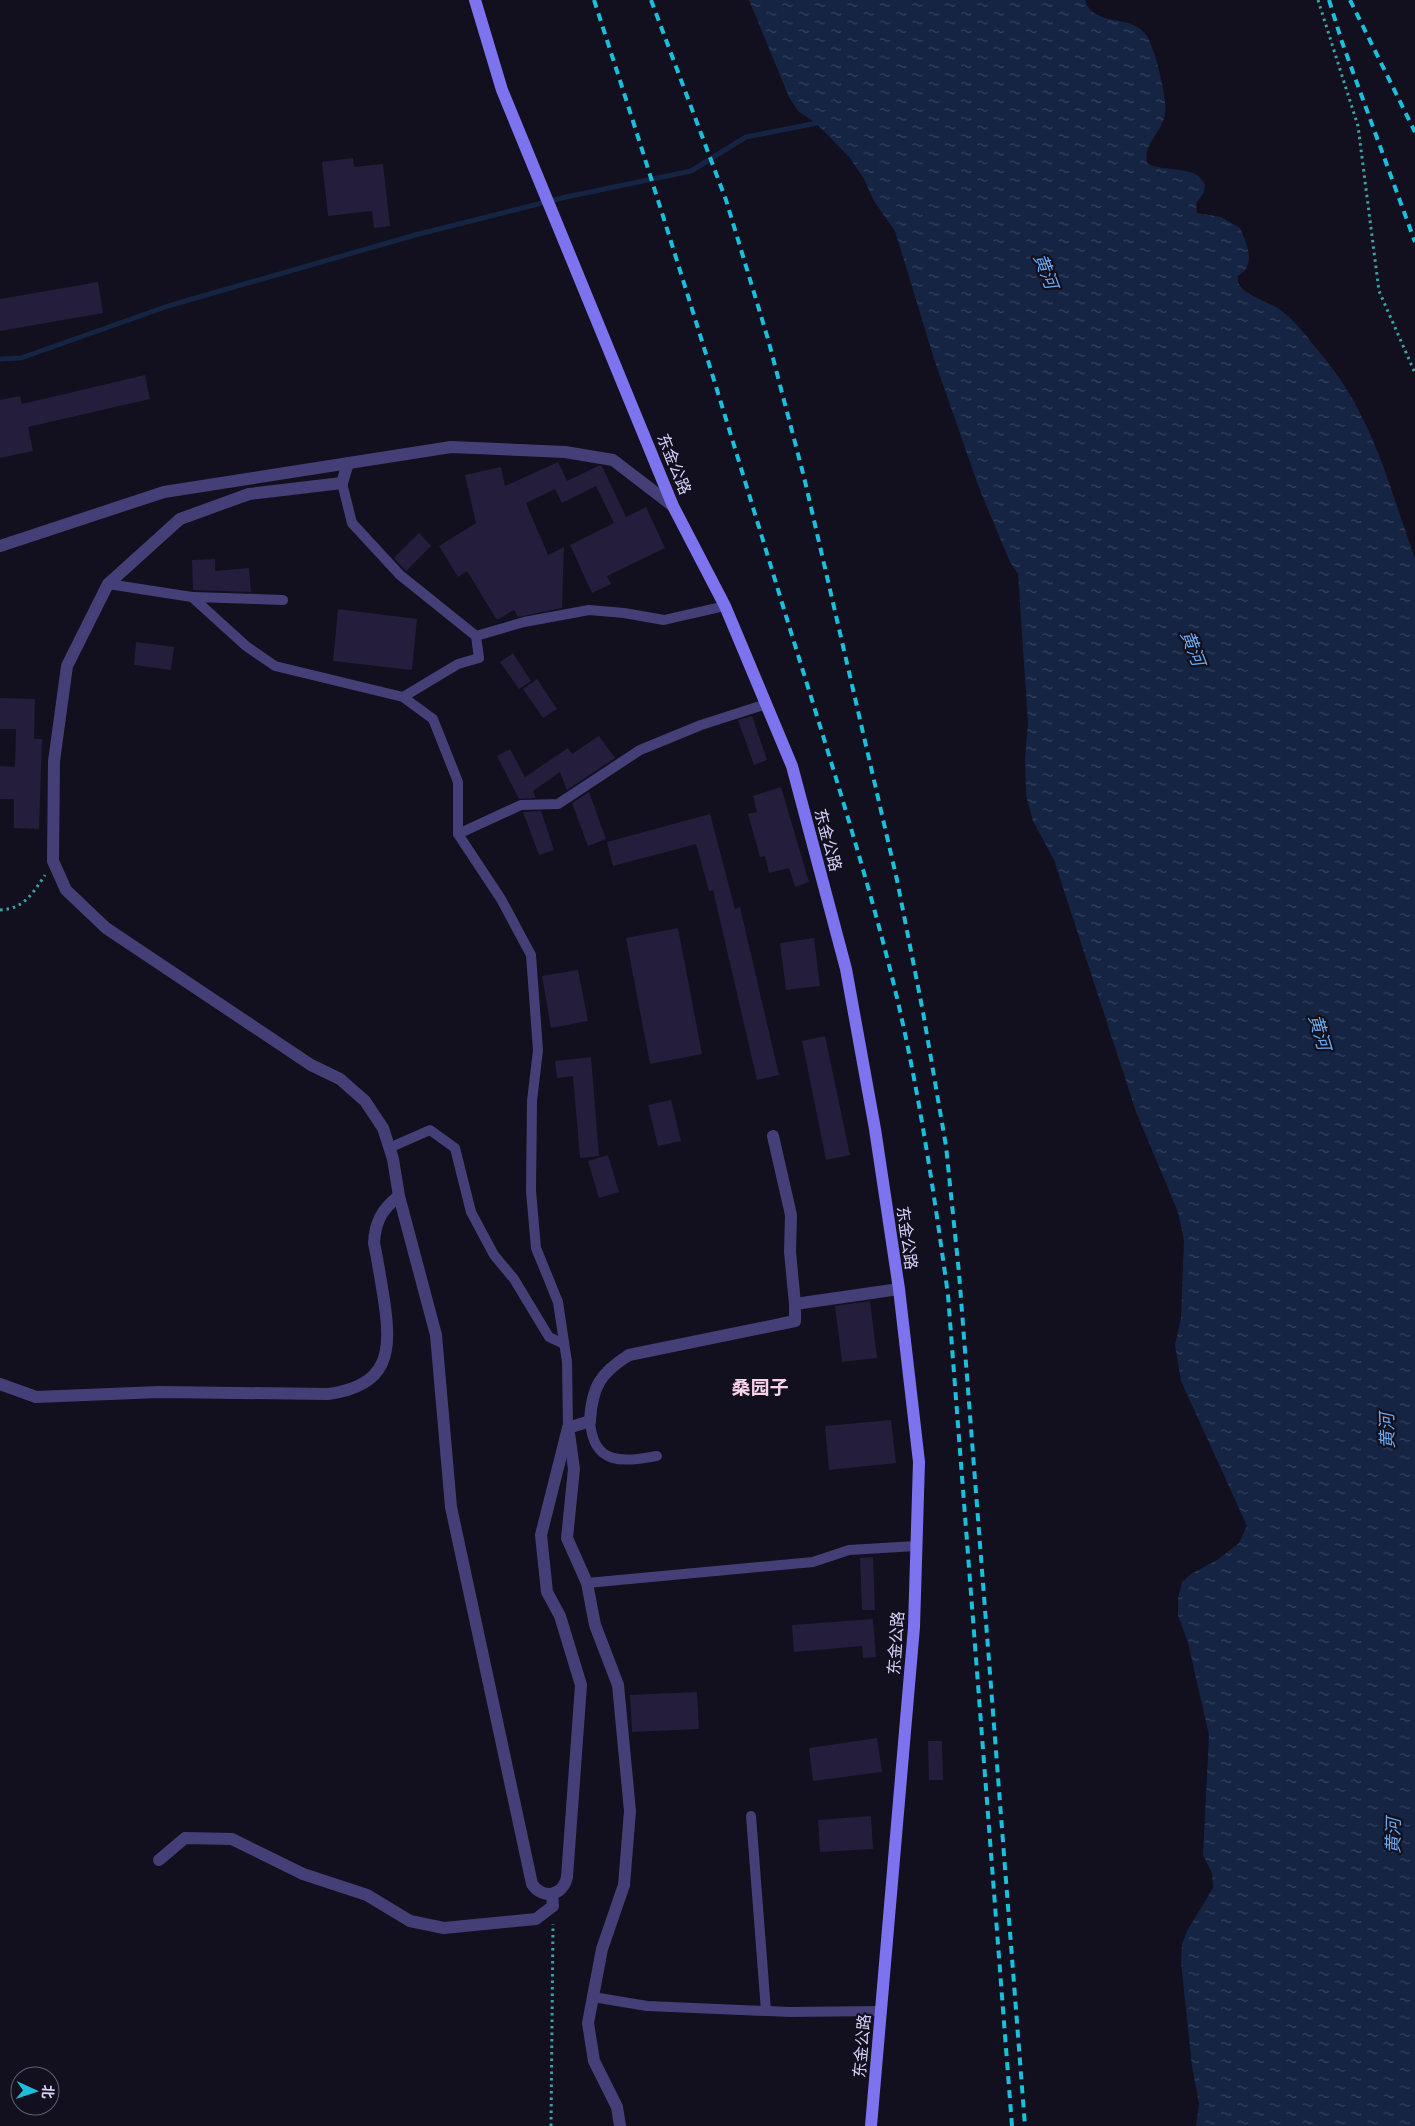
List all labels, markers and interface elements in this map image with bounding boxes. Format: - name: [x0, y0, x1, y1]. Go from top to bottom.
- water label: 黄河: [1029, 250, 1064, 295]
- street label: 东金公路: [652, 430, 696, 498]
- water label: 黄河: [1176, 627, 1211, 672]
- street label: 东金公路: [810, 806, 846, 874]
- water label: 黄河: [1304, 1012, 1337, 1055]
- street label: 东金公路: [892, 1205, 922, 1271]
- district label: 桑园子: [731, 1375, 789, 1400]
- water label: 黄河: [1375, 1410, 1399, 1449]
- street label: 东金公路: [883, 1610, 909, 1676]
- water label: 黄河: [1381, 1815, 1405, 1854]
- street label: 东金公路: [849, 2013, 875, 2079]
- north arrow: [10, 2066, 60, 2116]
- text: 北: [39, 2084, 57, 2099]

